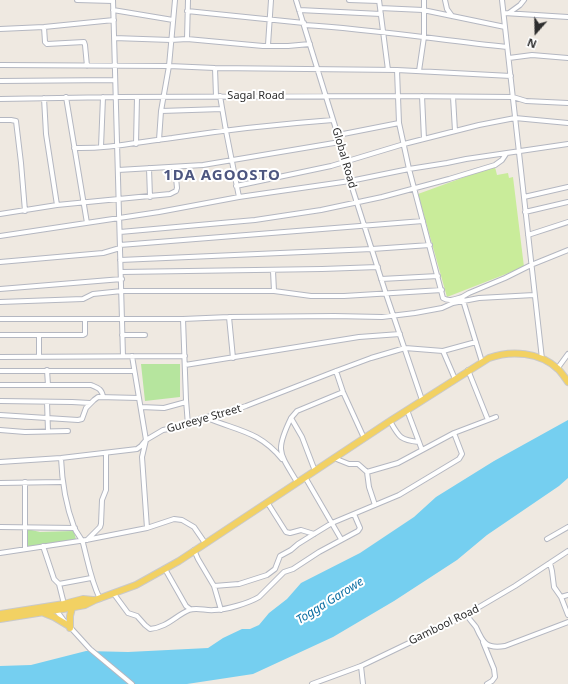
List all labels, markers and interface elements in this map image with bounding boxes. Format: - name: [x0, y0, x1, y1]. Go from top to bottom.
- north arrow: [516, 12, 556, 52]
- text: N: [525, 35, 539, 52]
- street label: Sagal Road: [227, 89, 285, 103]
- street label: Global Road: [329, 126, 359, 190]
- district label: 1DA AGOOSTO: [163, 167, 281, 185]
- street label: Gureeye Street: [165, 402, 243, 436]
- water label: Togga Garowe: [294, 575, 366, 627]
- street label: Gambool Road: [407, 602, 481, 648]

